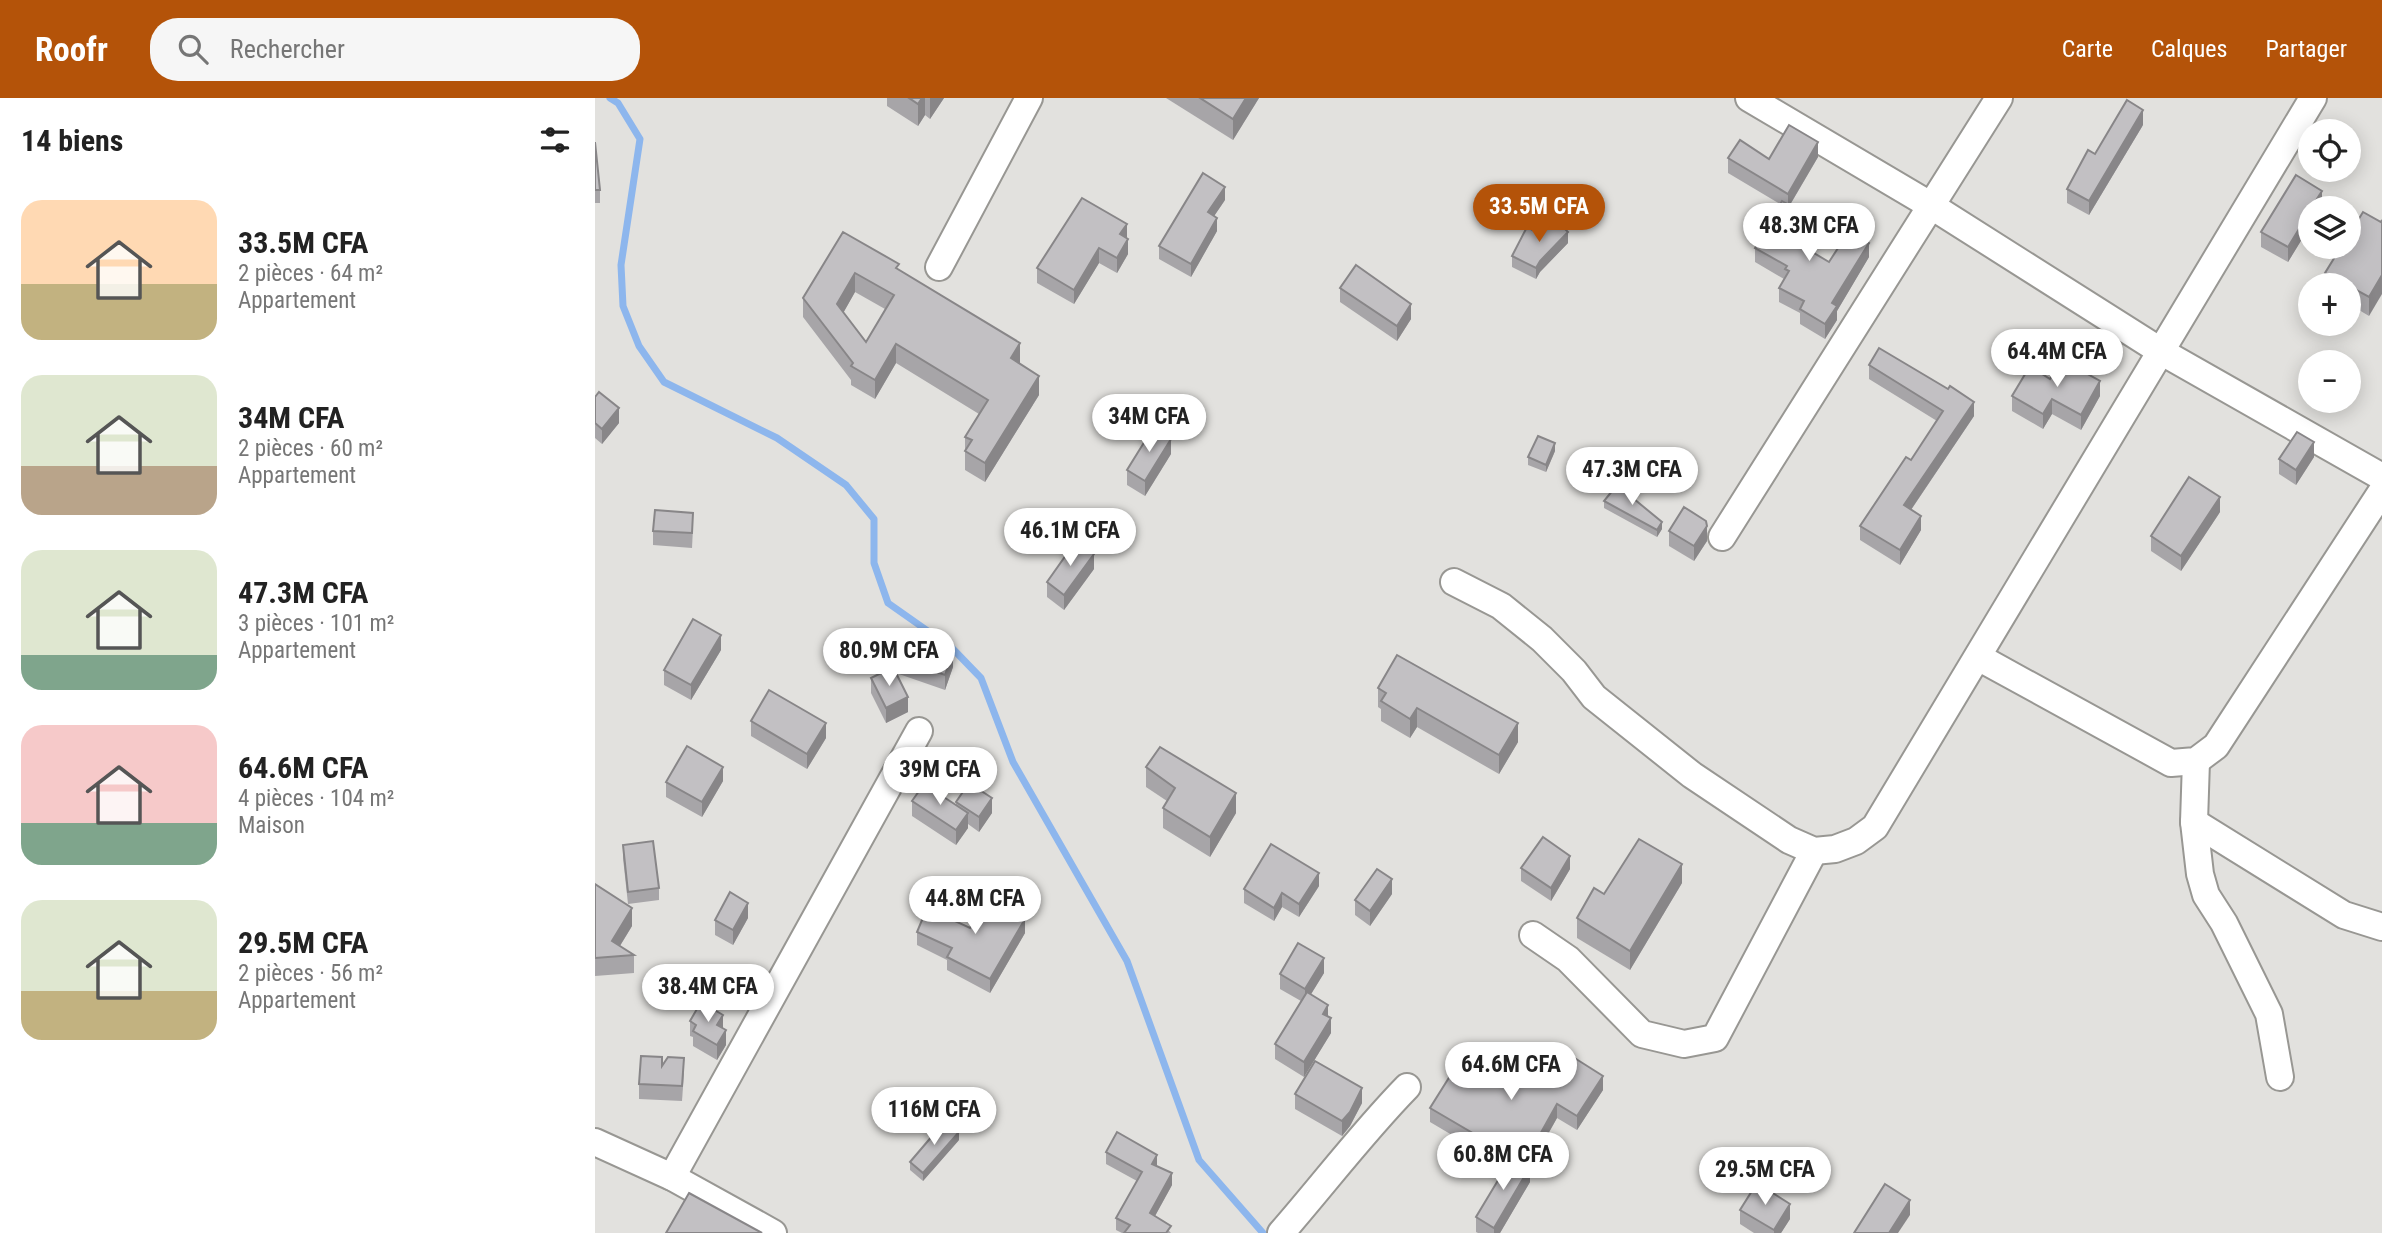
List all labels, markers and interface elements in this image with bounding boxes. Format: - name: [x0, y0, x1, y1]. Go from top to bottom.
- search box: [150, 18, 640, 81]
- text: Roofr: [35, 30, 108, 69]
- icon: search: [174, 30, 212, 68]
- text: Rechercher: [230, 34, 345, 64]
- text: Carte: [2062, 35, 2113, 63]
- text: Calques: [2151, 35, 2227, 63]
- text: Partager: [2265, 35, 2347, 63]
- map controls: [2298, 119, 2361, 413]
- button: locate: [2298, 119, 2361, 182]
- icon: filters: [536, 121, 574, 159]
- text: 14 biens: [21, 123, 123, 158]
- pin: 33.5M CFA: [1459, 184, 1619, 244]
- text: 33.5M CFA: [1489, 193, 1589, 220]
- button: layers: [2298, 196, 2361, 259]
- pin: 48.3M CFA: [1729, 204, 1889, 263]
- text: 48.3M CFA: [1759, 212, 1859, 239]
- text: 33.5M CFA: [238, 225, 368, 260]
- icon: home: [77, 228, 161, 312]
- text: 2 pièces · 64 m²: [238, 260, 383, 287]
- button: +: [2298, 273, 2361, 336]
- text: Appartement: [238, 287, 356, 314]
- pin: 64.4M CFA: [1977, 330, 2137, 389]
- text: 64.4M CFA: [2007, 338, 2107, 365]
- button: −: [2298, 350, 2361, 413]
- pin: 34M CFA: [1084, 394, 1214, 454]
- text: 34M CFA: [238, 400, 344, 435]
- icon: home: [77, 403, 161, 487]
- text: 34M CFA: [1108, 403, 1190, 430]
- text: 2 pièces · 60 m²: [238, 435, 383, 462]
- pin: 47.3M CFA: [1552, 448, 1712, 507]
- text: 47.3M CFA: [1582, 456, 1682, 483]
- text: Appartement: [238, 462, 356, 489]
- pin: 46.1M CFA: [990, 508, 1150, 568]
- text: 46.1M CFA: [1020, 517, 1120, 544]
- text: 47.3M CFA: [238, 575, 368, 610]
- icon: home: [77, 578, 161, 662]
- text: 3 pièces · 101 m²: [238, 610, 394, 637]
- pin: 80.9M CFA: [809, 628, 969, 688]
- text: Appartement: [238, 637, 356, 664]
- text: 80.9M CFA: [839, 637, 939, 664]
- pin: 39M CFA: [875, 748, 1005, 807]
- text: 64.6M CFA: [238, 750, 368, 785]
- icon: home: [77, 753, 161, 837]
- text: 39M CFA: [899, 756, 981, 783]
- text: 4 pièces · 104 m²: [238, 785, 394, 812]
- text: Maison: [238, 812, 305, 839]
- pin: 44.8M CFA: [895, 876, 1055, 936]
- text: 44.8M CFA: [925, 885, 1025, 912]
- text: 29.5M CFA: [238, 925, 368, 960]
- icon: home: [77, 928, 161, 1012]
- text: 2 pièces · 56 m²: [238, 960, 383, 987]
- pin: 38.4M CFA: [628, 964, 788, 1024]
- text: 38.4M CFA: [658, 973, 758, 1000]
- text: Appartement: [238, 987, 356, 1014]
- pin: 64.6M CFA: [1431, 1042, 1591, 1102]
- text: 64.6M CFA: [1461, 1051, 1561, 1078]
- pin: 116M CFA: [862, 1088, 1006, 1147]
- text: 116M CFA: [887, 1096, 981, 1123]
- pin: 60.8M CFA: [1423, 1132, 1583, 1192]
- text: 60.8M CFA: [1453, 1141, 1553, 1168]
- pin: 29.5M CFA: [1685, 1148, 1845, 1207]
- text: 29.5M CFA: [1715, 1156, 1815, 1183]

